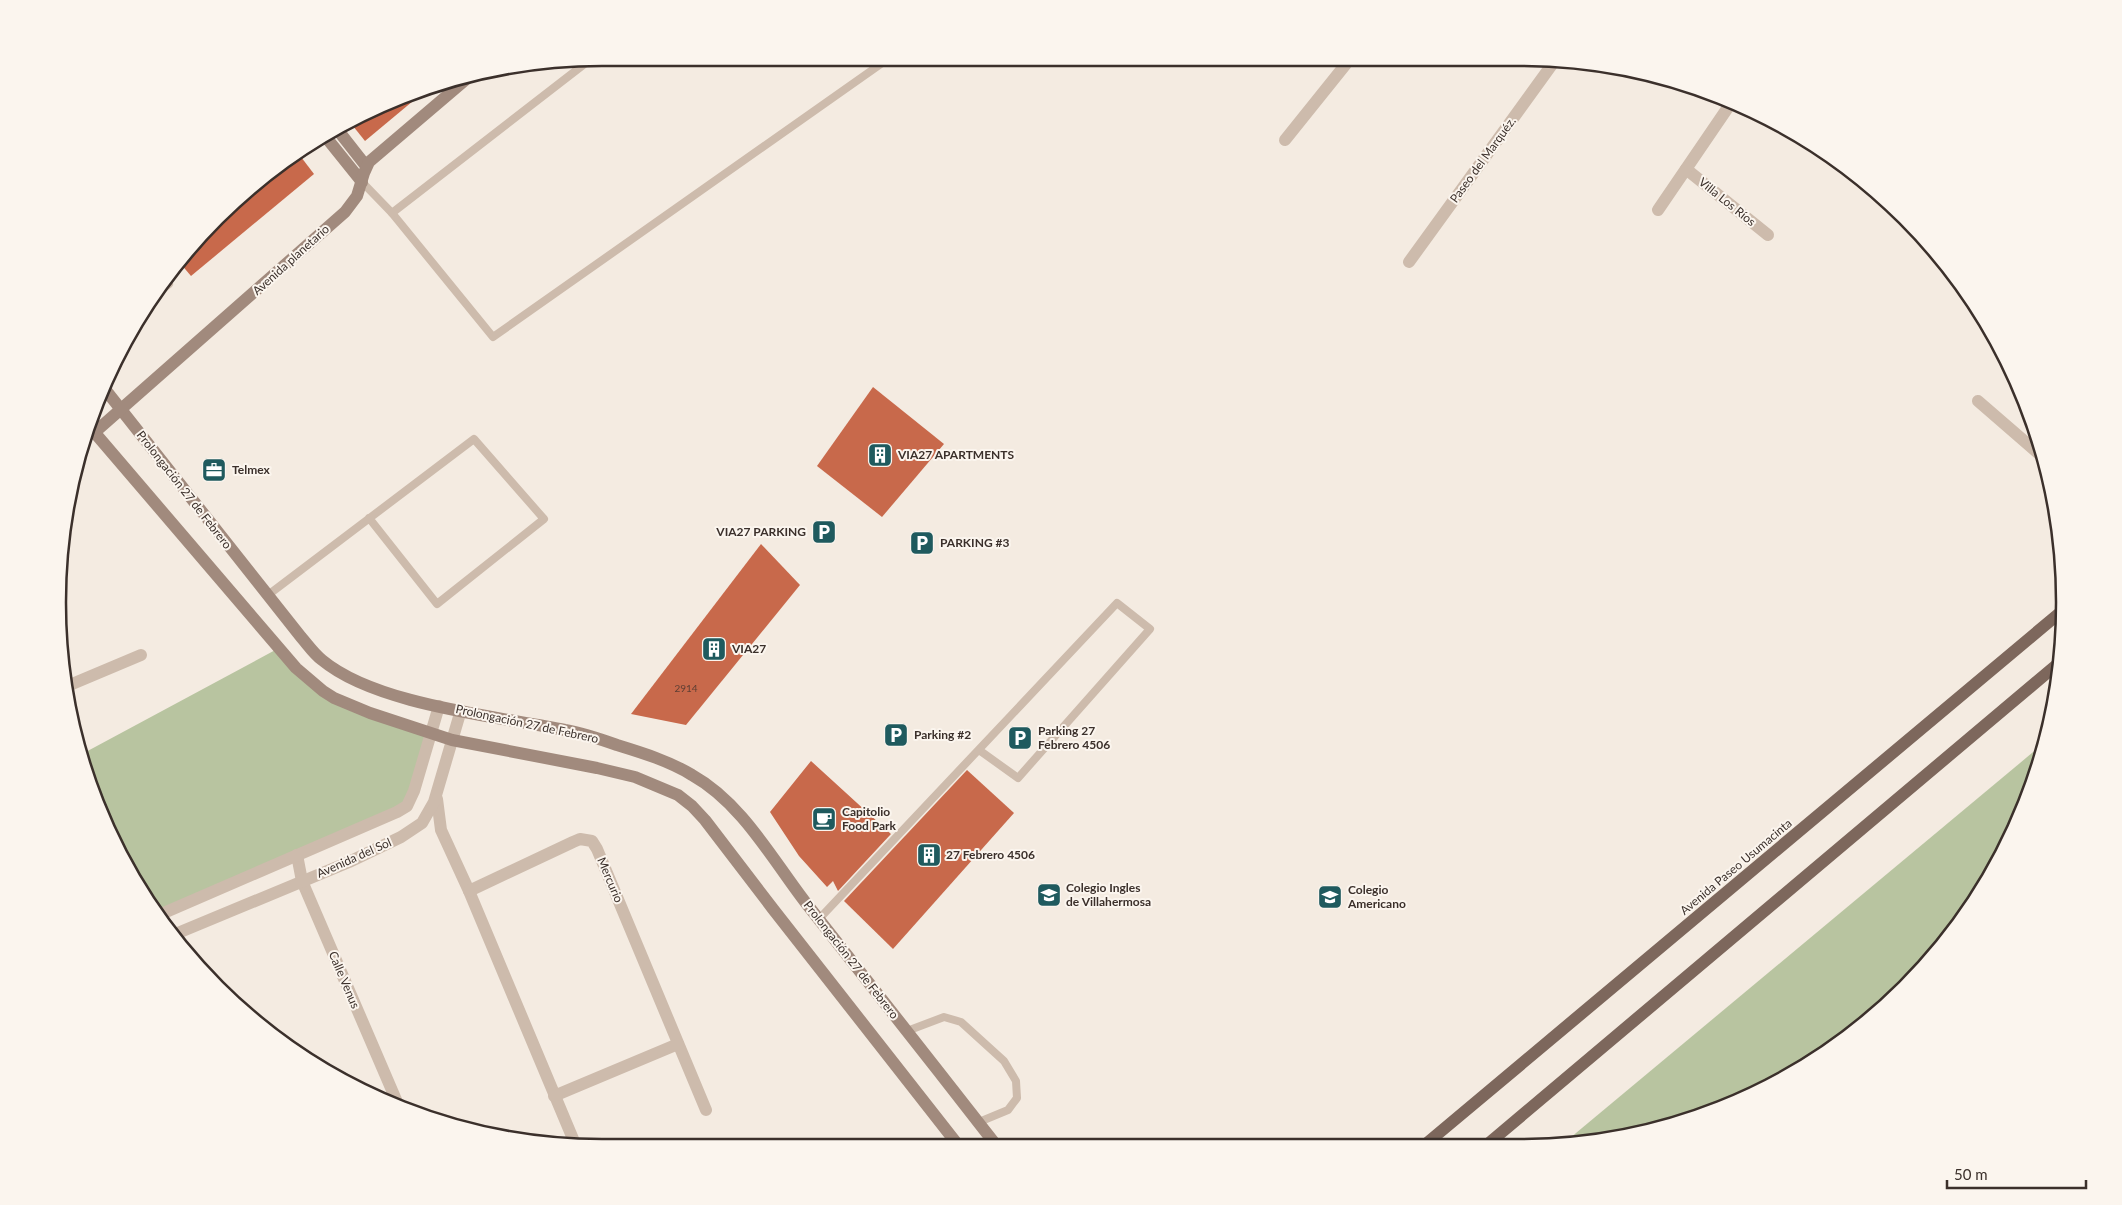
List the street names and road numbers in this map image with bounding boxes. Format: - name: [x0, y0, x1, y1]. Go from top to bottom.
- street label: Paseo del Marquéz.: [1446, 114, 1519, 206]
- street label: Villa Los Ríos: [1696, 174, 1759, 229]
- street label: Avenida planetario: [249, 221, 332, 298]
- street label: Prolongación 27 de Febrero: [134, 428, 235, 552]
- street label: Prolongación 27 de Febrero: [454, 701, 600, 746]
- street label: Avenida Paseo Usumacinta: [1677, 815, 1795, 918]
- street label: Avenida del Sol: [314, 834, 394, 881]
- street label: Mercurio: [594, 855, 627, 905]
- street label: Prolongación 27 de Febrero: [801, 898, 902, 1022]
- street label: Calle Venus: [326, 949, 363, 1011]

